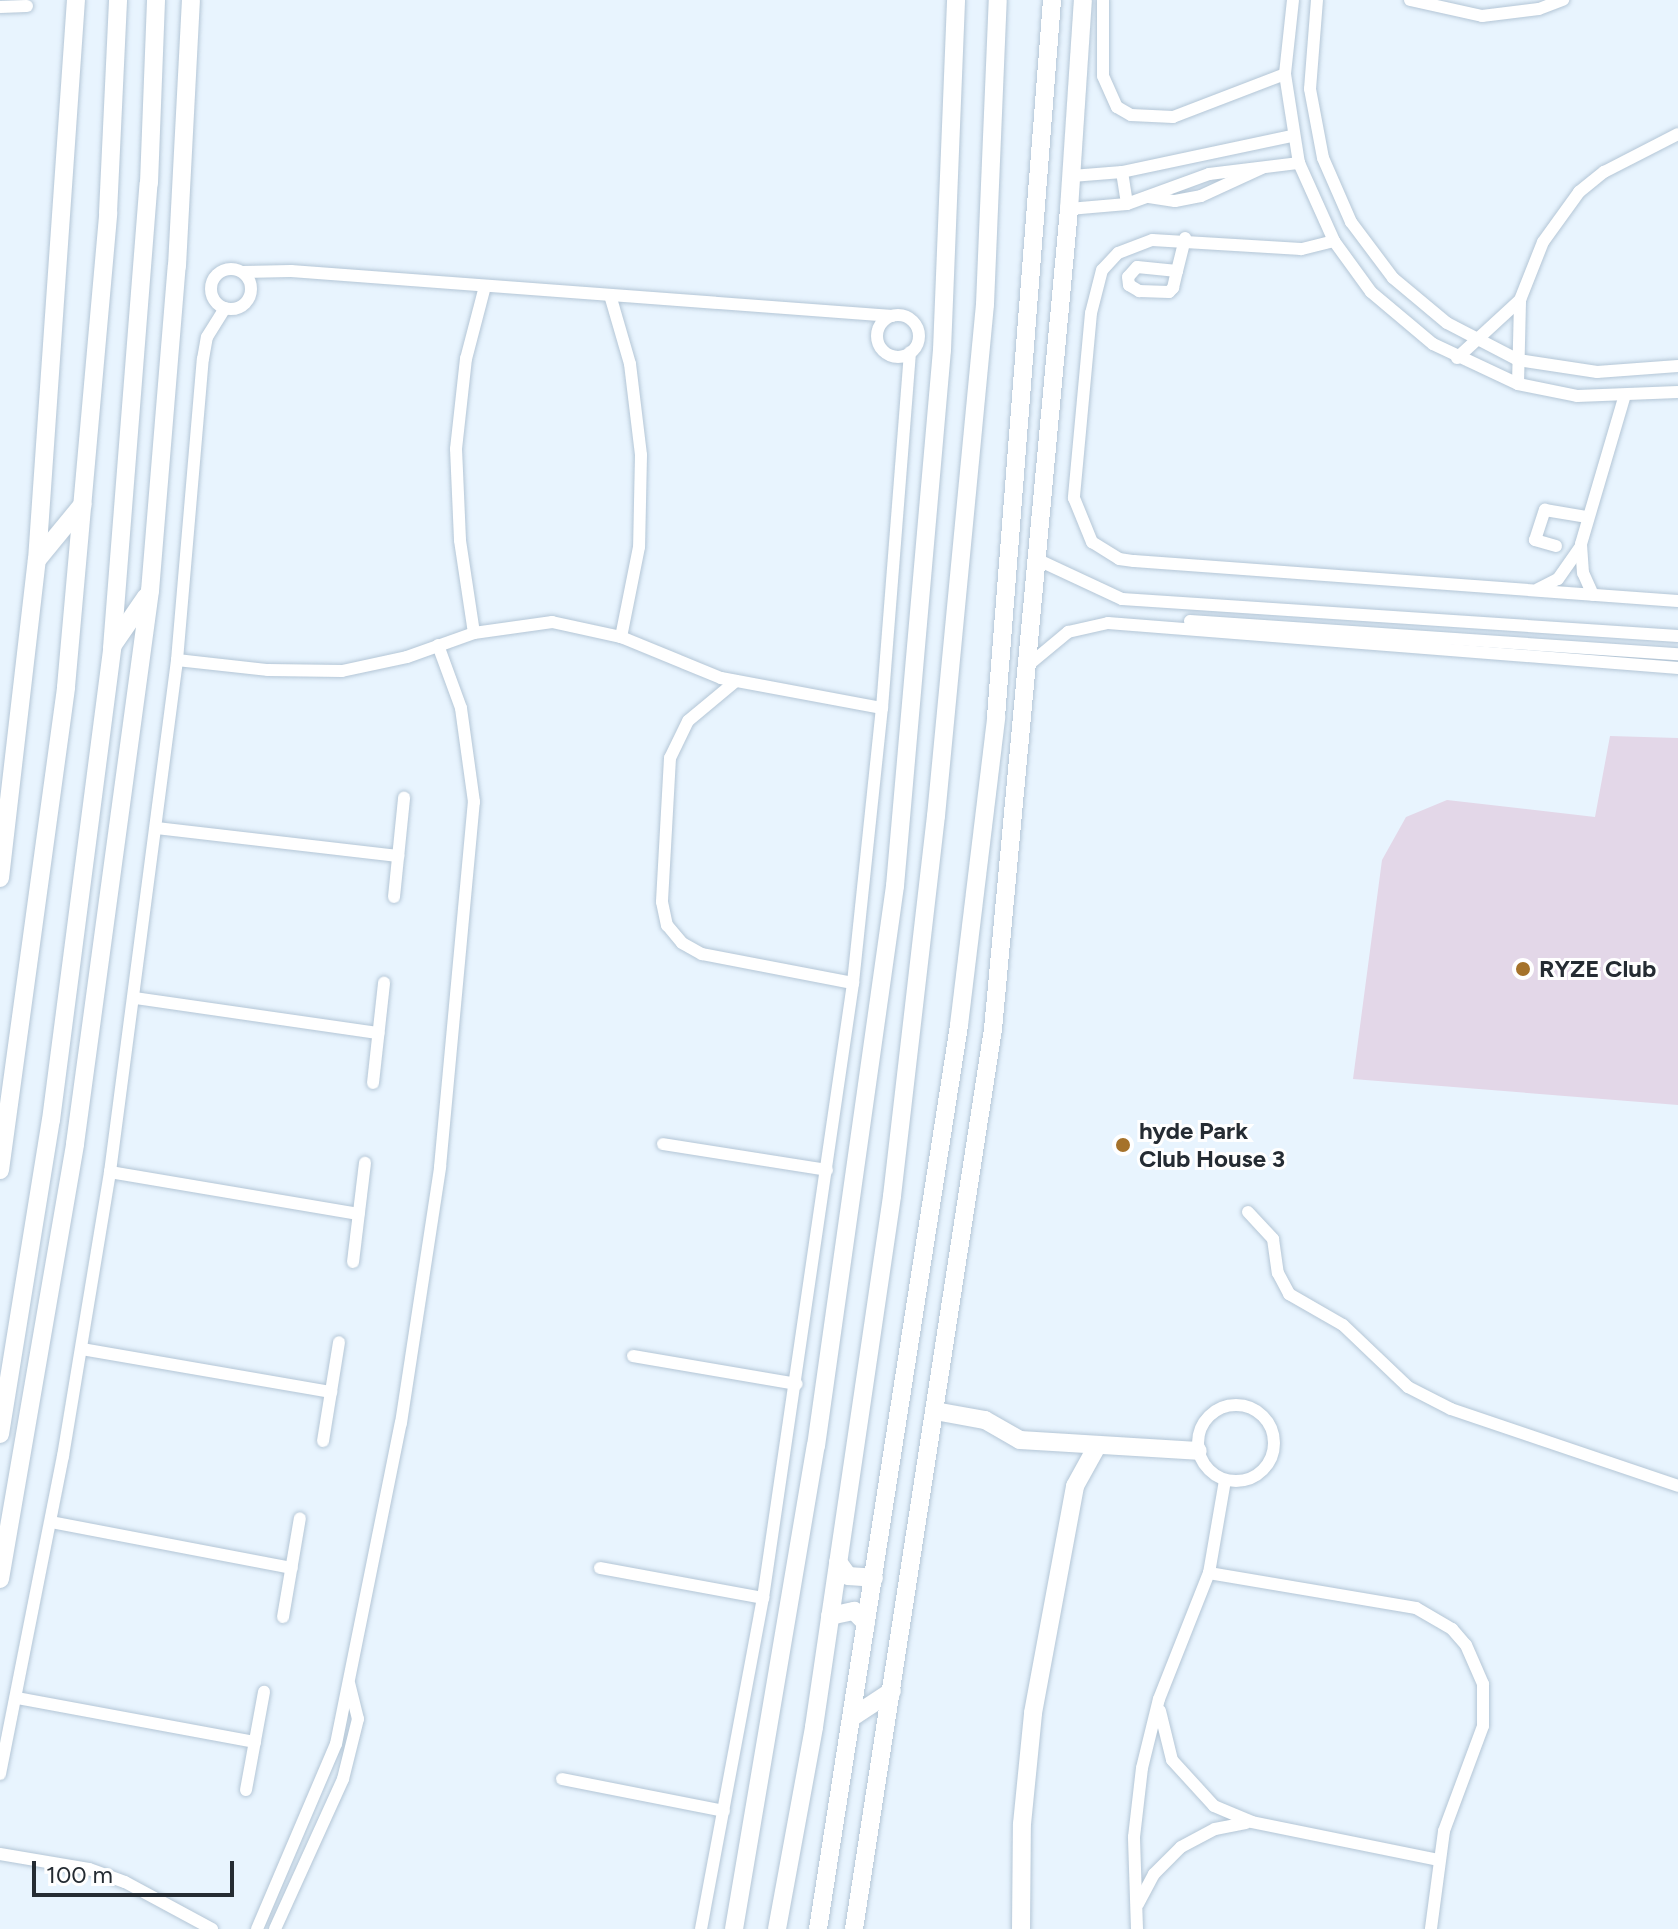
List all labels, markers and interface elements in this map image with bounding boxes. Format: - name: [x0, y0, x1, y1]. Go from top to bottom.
- place label: RYZE Club: [1539, 955, 1656, 983]
- marker: RYZE Club: [1514, 960, 1532, 978]
- place label: hyde Park Club House 3: [1139, 1117, 1285, 1173]
- marker: hyde Park Club House 3: [1114, 1136, 1132, 1154]
- scale bar: [36, 1845, 238, 1895]
- text: 100 m: [46, 1860, 113, 1889]

